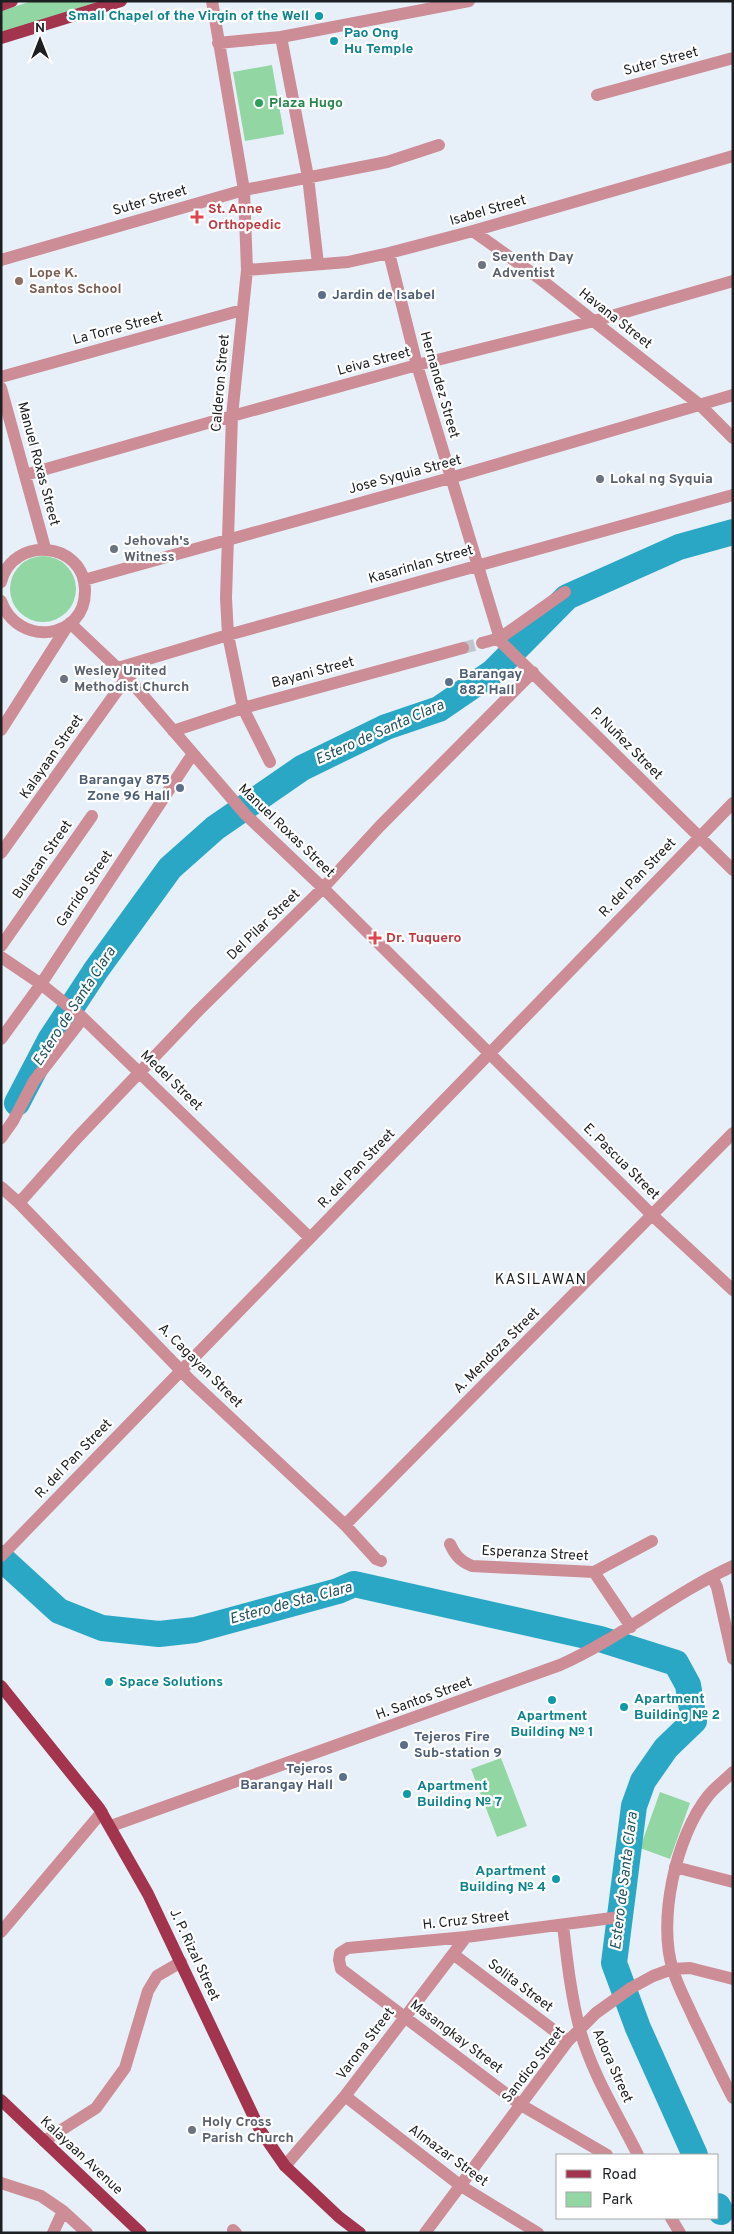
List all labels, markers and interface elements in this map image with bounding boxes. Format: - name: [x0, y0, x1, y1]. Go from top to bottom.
- place label: Small Chapel of the Virgin of the Well: [68, 8, 309, 25]
- marker: Small Chapel of the Virgin of the Well: [313, 10, 325, 22]
- north arrow: [15, 15, 65, 65]
- text: N: [35, 20, 45, 37]
- place label: Pao Ong Hu Temple: [344, 25, 413, 58]
- marker: Pao Ong Hu Temple: [328, 35, 340, 47]
- street label: Suter Street: [622, 44, 700, 80]
- place label: Plaza Hugo: [269, 95, 343, 112]
- marker: Plaza Hugo: [253, 97, 265, 109]
- street label: Suter Street: [111, 182, 189, 220]
- street label: Isabel Street: [448, 192, 528, 230]
- place label: St. Anne Orthopedic: [208, 201, 281, 234]
- marker: St. Anne Orthopedic: [190, 210, 204, 224]
- place label: Seventh Day Adventist: [492, 249, 574, 282]
- marker: Seventh Day Adventist: [476, 259, 488, 271]
- place label: Lope K. Santos School: [29, 265, 121, 298]
- marker: Lope K. Santos School: [13, 275, 25, 287]
- street label: Havana Street: [575, 285, 655, 353]
- place label: Jardin de Isabel: [332, 287, 435, 304]
- marker: Jardin de Isabel: [316, 289, 328, 301]
- street label: La Torre Street: [71, 309, 165, 349]
- street label: Hernandez Street: [416, 329, 462, 441]
- street label: Calderon Street: [208, 333, 234, 433]
- street label: Leiva Street: [336, 344, 412, 380]
- street label: Manuel Roxas Street: [13, 400, 63, 528]
- street label: Jose Syquia Street: [347, 452, 463, 498]
- place label: Lokal ng Syquia: [610, 471, 713, 488]
- marker: Lokal ng Syquia: [594, 473, 606, 485]
- place label: Jehovah's Witness: [124, 533, 190, 566]
- street label: Kasarinlan Street: [367, 542, 475, 588]
- marker: Jehovah's Witness: [108, 543, 120, 555]
- street label: Bayani Street: [270, 654, 356, 692]
- place label: Wesley United Methodist Church: [74, 663, 189, 696]
- place label: Barangay 882 Hall: [459, 666, 522, 699]
- marker: Wesley United Methodist Church: [58, 673, 70, 685]
- marker: Barangay 882 Hall: [443, 676, 455, 688]
- water label: Estero de Santa Clara: [313, 696, 447, 770]
- street label: P. Nuñez Street: [586, 704, 666, 784]
- street label: Kalayaan Street: [17, 711, 87, 803]
- place label: Barangay 875 Zone 96 Hall: [79, 772, 170, 805]
- street label: Manuel Roxas Street: [234, 781, 338, 881]
- marker: Barangay 875 Zone 96 Hall: [174, 782, 186, 794]
- street label: Bulacan Street: [10, 817, 76, 903]
- street label: R. del Pan Street: [596, 835, 680, 921]
- street label: Garrido Street: [53, 847, 117, 931]
- street label: Del Pilar Street: [224, 886, 304, 964]
- place label: Dr. Tuquero: [386, 930, 462, 947]
- marker: Dr. Tuquero: [368, 931, 382, 945]
- water label: Estero de Santa Clara: [29, 943, 121, 1070]
- street label: Medel Street: [136, 1047, 206, 1115]
- street label: E. Pascua Street: [579, 1120, 663, 1204]
- street label: R. del Pan Street: [315, 1126, 399, 1212]
- district label: KASILAWAN: [495, 1271, 587, 1290]
- street label: A. Mendoza Street: [450, 1304, 544, 1398]
- street label: A. Cagayan Street: [154, 1320, 246, 1412]
- street label: R. del Pan Street: [32, 1416, 116, 1502]
- street label: Esperanza Street: [481, 1543, 589, 1565]
- water label: Estero de Sta. Clara: [228, 1578, 355, 1630]
- place label: Space Solutions: [119, 1674, 223, 1691]
- street label: H. Santos Street: [374, 1674, 474, 1724]
- marker: Space Solutions: [103, 1676, 115, 1688]
- place label: Apartment Building № 2: [634, 1691, 720, 1724]
- marker: Apartment Building № 1: [546, 1694, 558, 1706]
- marker: Apartment Building № 2: [618, 1701, 630, 1713]
- place label: Apartment Building № 1: [510, 1708, 594, 1741]
- place label: Tejeros Fire Sub-station 9: [414, 1729, 502, 1762]
- marker: Tejeros Fire Sub-station 9: [398, 1739, 410, 1751]
- place label: Tejeros Barangay Hall: [240, 1761, 333, 1794]
- marker: Tejeros Barangay Hall: [337, 1771, 349, 1783]
- place label: Apartment Building № 7: [417, 1778, 502, 1811]
- marker: Apartment Building № 7: [401, 1788, 413, 1800]
- water label: Estero de Santa Clara: [607, 1811, 643, 1951]
- place label: Apartment Building № 4: [459, 1863, 546, 1896]
- marker: Apartment Building № 4: [550, 1873, 562, 1885]
- street label: J. P. Rizal Street: [165, 1906, 223, 2004]
- street label: H. Cruz Street: [422, 1908, 510, 1934]
- street label: Solita Street: [484, 1956, 556, 2016]
- street label: Masangkay Street: [406, 1997, 506, 2077]
- street label: Varona Street: [333, 2005, 399, 2083]
- street label: Sandico Street: [499, 2023, 569, 2107]
- street label: Adora Street: [588, 2026, 636, 2106]
- street label: Kalayaan Avenue: [36, 2113, 126, 2199]
- place label: Holy Cross Parish Church: [202, 2114, 294, 2147]
- street label: Almazar Street: [405, 2121, 491, 2191]
- marker: Holy Cross Parish Church: [186, 2124, 198, 2136]
- legend: [556, 2154, 719, 2219]
- text: Road: [602, 2166, 637, 2185]
- text: Park: [602, 2191, 633, 2210]

